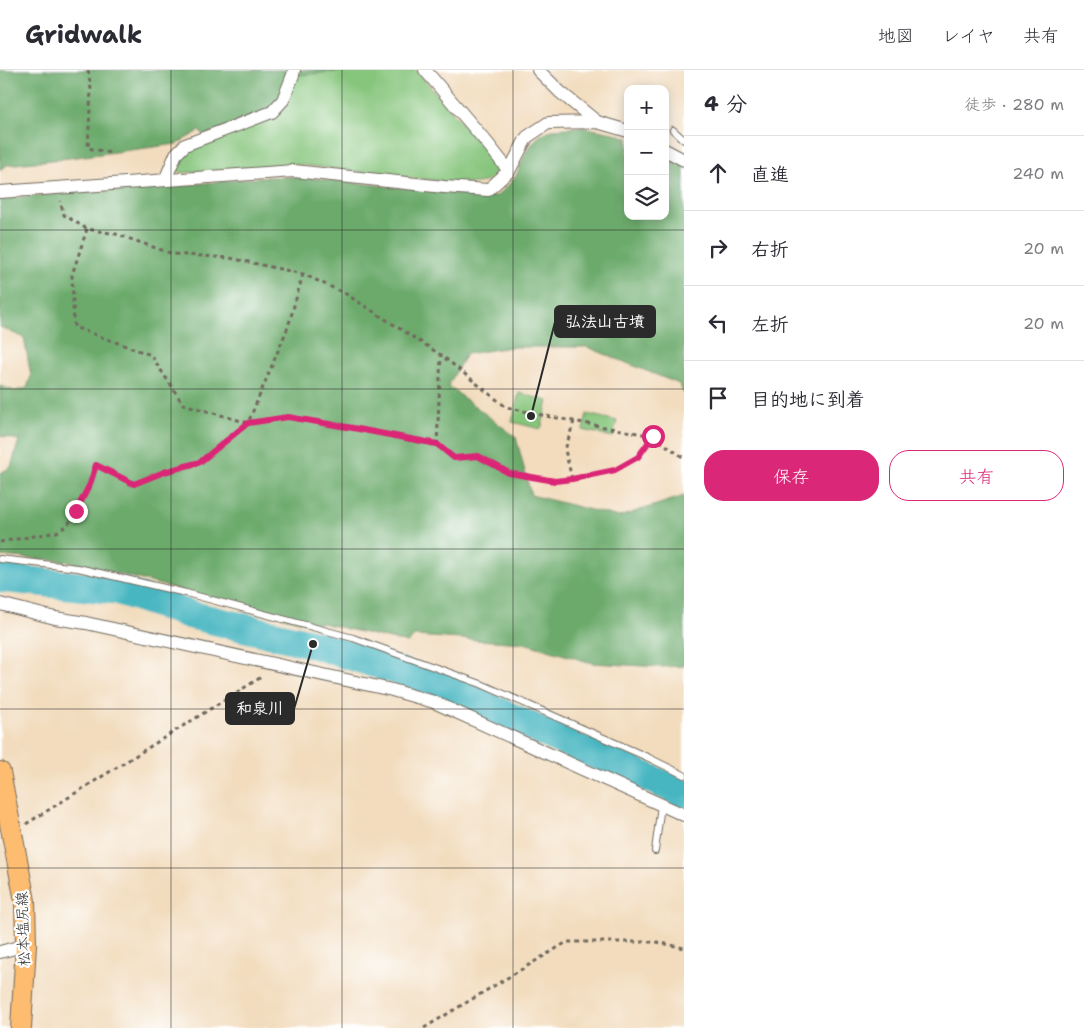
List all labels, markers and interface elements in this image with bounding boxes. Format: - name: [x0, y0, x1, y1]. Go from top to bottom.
- text: Gridwalk: [25, 19, 142, 51]
- text: 地図: [878, 24, 914, 48]
- text: レイヤ: [942, 24, 995, 48]
- text: 共有: [1023, 24, 1059, 48]
- map controls: [624, 85, 669, 220]
- button: +: [624, 85, 669, 130]
- text: 4 分: [704, 90, 747, 118]
- text: 徒歩 · 280 m: [965, 94, 1064, 115]
- button: −: [624, 130, 669, 175]
- icon: ahead: [704, 159, 732, 187]
- text: 直進: [751, 162, 789, 187]
- text: 240 m: [1012, 163, 1064, 184]
- button: layers: [624, 175, 669, 220]
- icon: right: [704, 234, 732, 262]
- text: 右折: [751, 237, 789, 262]
- text: 20 m: [1023, 238, 1064, 259]
- callout: 弘法山古墳: [555, 306, 655, 337]
- icon: left: [704, 309, 732, 337]
- text: 弘法山古墳: [565, 311, 645, 332]
- text: 左折: [751, 312, 789, 337]
- text: 20 m: [1023, 313, 1064, 334]
- icon: arrive: [704, 384, 732, 412]
- text: 目的地に到着: [751, 387, 865, 412]
- route start: [642, 425, 665, 448]
- button: 保存: [704, 450, 879, 501]
- button: 共有: [889, 450, 1064, 501]
- route end: [65, 500, 88, 523]
- callout: 和泉川: [226, 693, 294, 724]
- text: 和泉川: [236, 698, 284, 719]
- street label: 松本塩尻線: [12, 891, 34, 967]

